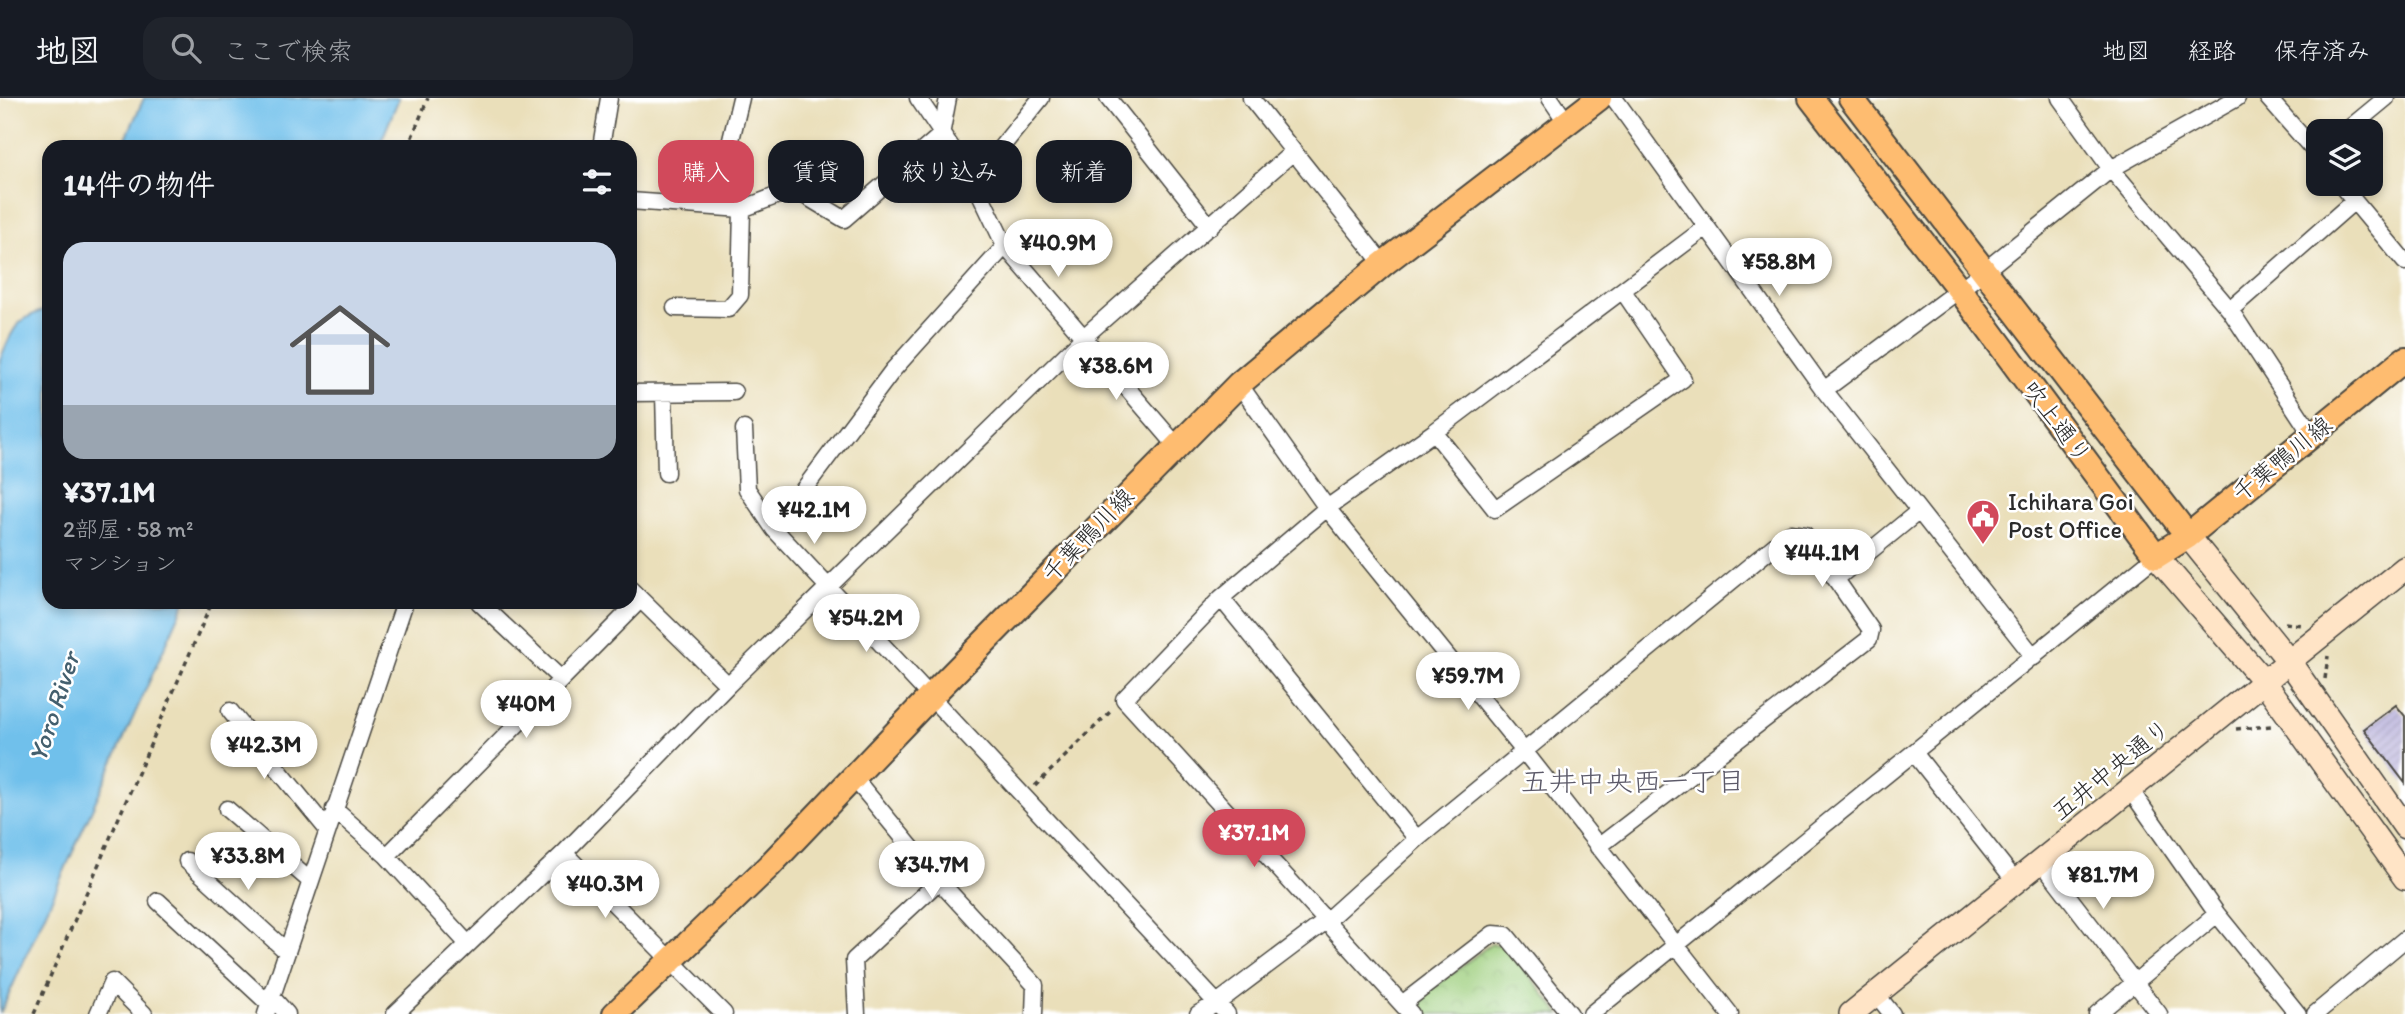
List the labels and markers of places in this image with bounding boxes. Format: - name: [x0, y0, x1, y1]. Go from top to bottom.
- pin: ¥40.9M: [1001, 220, 1115, 279]
- pin: ¥58.8M: [1722, 238, 1836, 298]
- pin: ¥38.6M: [1059, 342, 1173, 402]
- pin: ¥42.1M: [757, 486, 871, 546]
- place label: Ichihara Goi Post Office: [2008, 487, 2134, 544]
- public building icon: Ichihara Goi Post Office: [1964, 497, 2002, 546]
- pin: ¥44.1M: [1765, 530, 1879, 589]
- pin: ¥54.2M: [809, 594, 923, 654]
- pin: ¥59.7M: [1411, 652, 1525, 712]
- pin: ¥40M: [485, 680, 567, 740]
- pin: ¥42.3M: [207, 722, 321, 781]
- pin: ¥37.1M: [1197, 810, 1311, 869]
- pin: ¥33.8M: [191, 832, 305, 892]
- pin: ¥34.7M: [875, 842, 989, 901]
- pin: ¥81.7M: [2046, 852, 2160, 911]
- pin: ¥40.3M: [548, 860, 662, 920]

